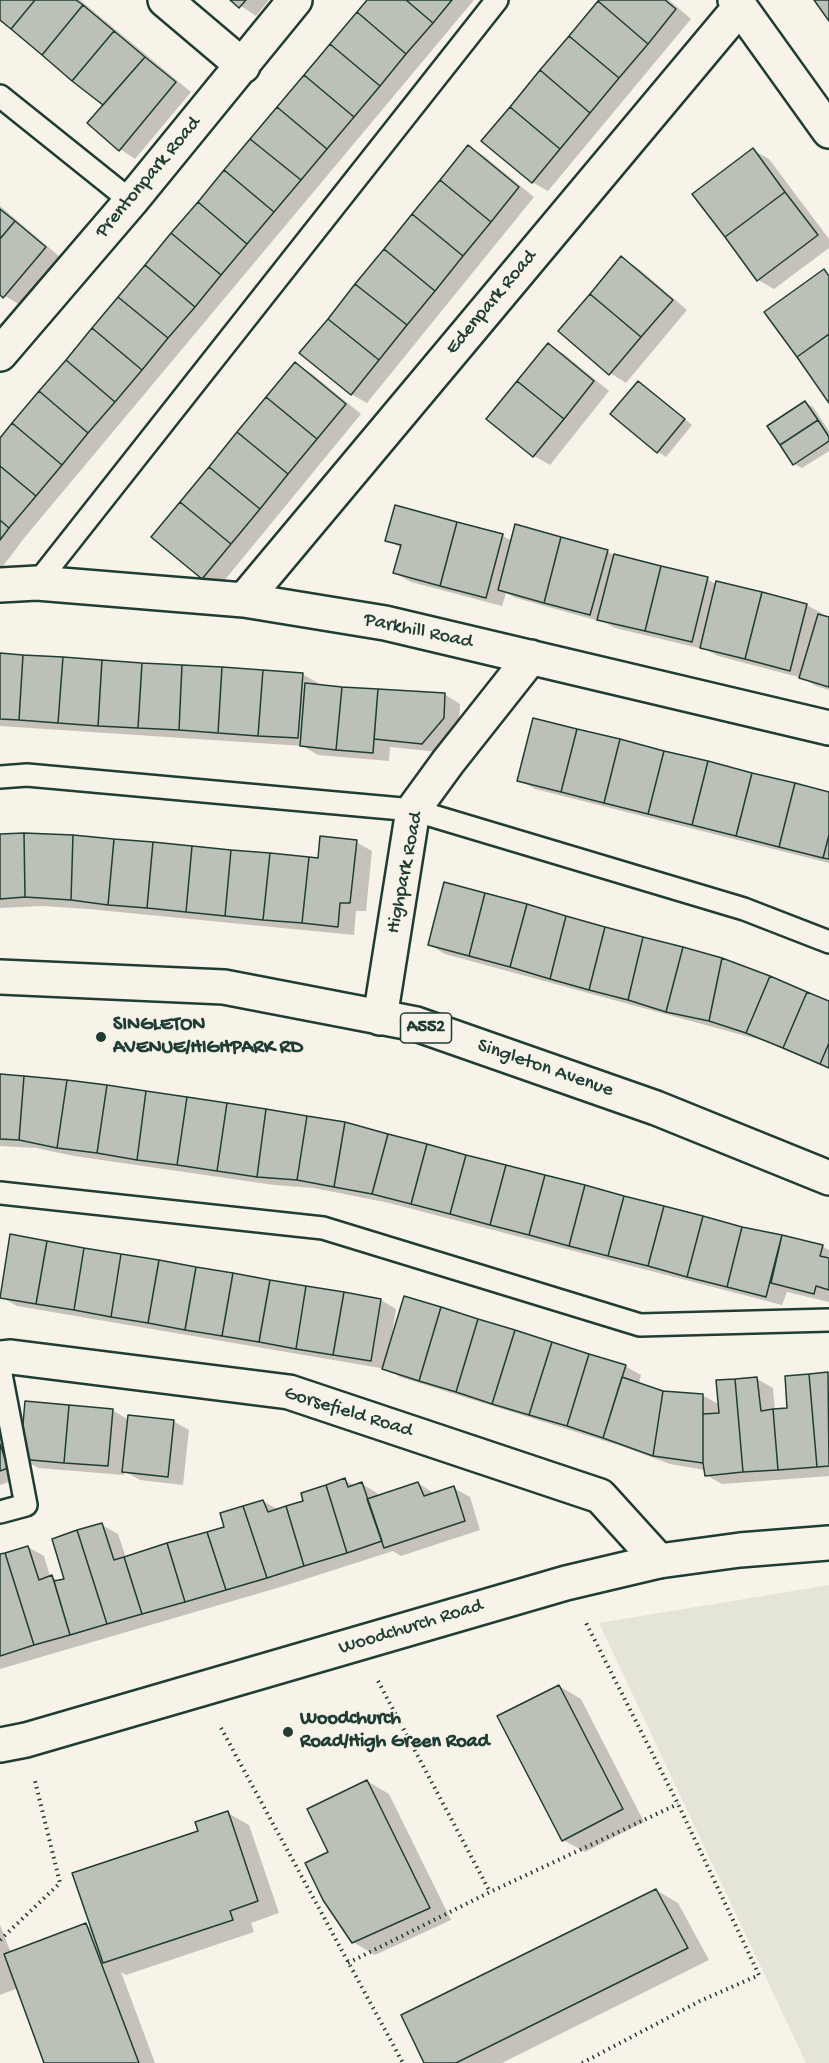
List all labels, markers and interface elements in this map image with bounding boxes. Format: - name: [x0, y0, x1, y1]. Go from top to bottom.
- street label: Prentonpark Road: [91, 112, 207, 244]
- street label: Edenpark Road: [441, 246, 543, 360]
- street label: Parkhill Road: [361, 609, 475, 655]
- street label: Highpark Road: [382, 810, 430, 936]
- road number: A552: [400, 1013, 452, 1043]
- place label: SINGLETON AVENUE/HIGHPARK RD: [113, 1014, 303, 1061]
- marker: SINGLETON AVENUE/HIGHPARK RD: [94, 1030, 108, 1044]
- street label: Singleton Avenue: [474, 1035, 616, 1103]
- street label: Gorsefield Road: [281, 1382, 415, 1444]
- street label: Woodchurch Road: [336, 1595, 486, 1661]
- place label: Woodchurch Road/High Green Road: [300, 1708, 489, 1755]
- marker: Woodchurch Road/High Green Road: [281, 1725, 295, 1739]

